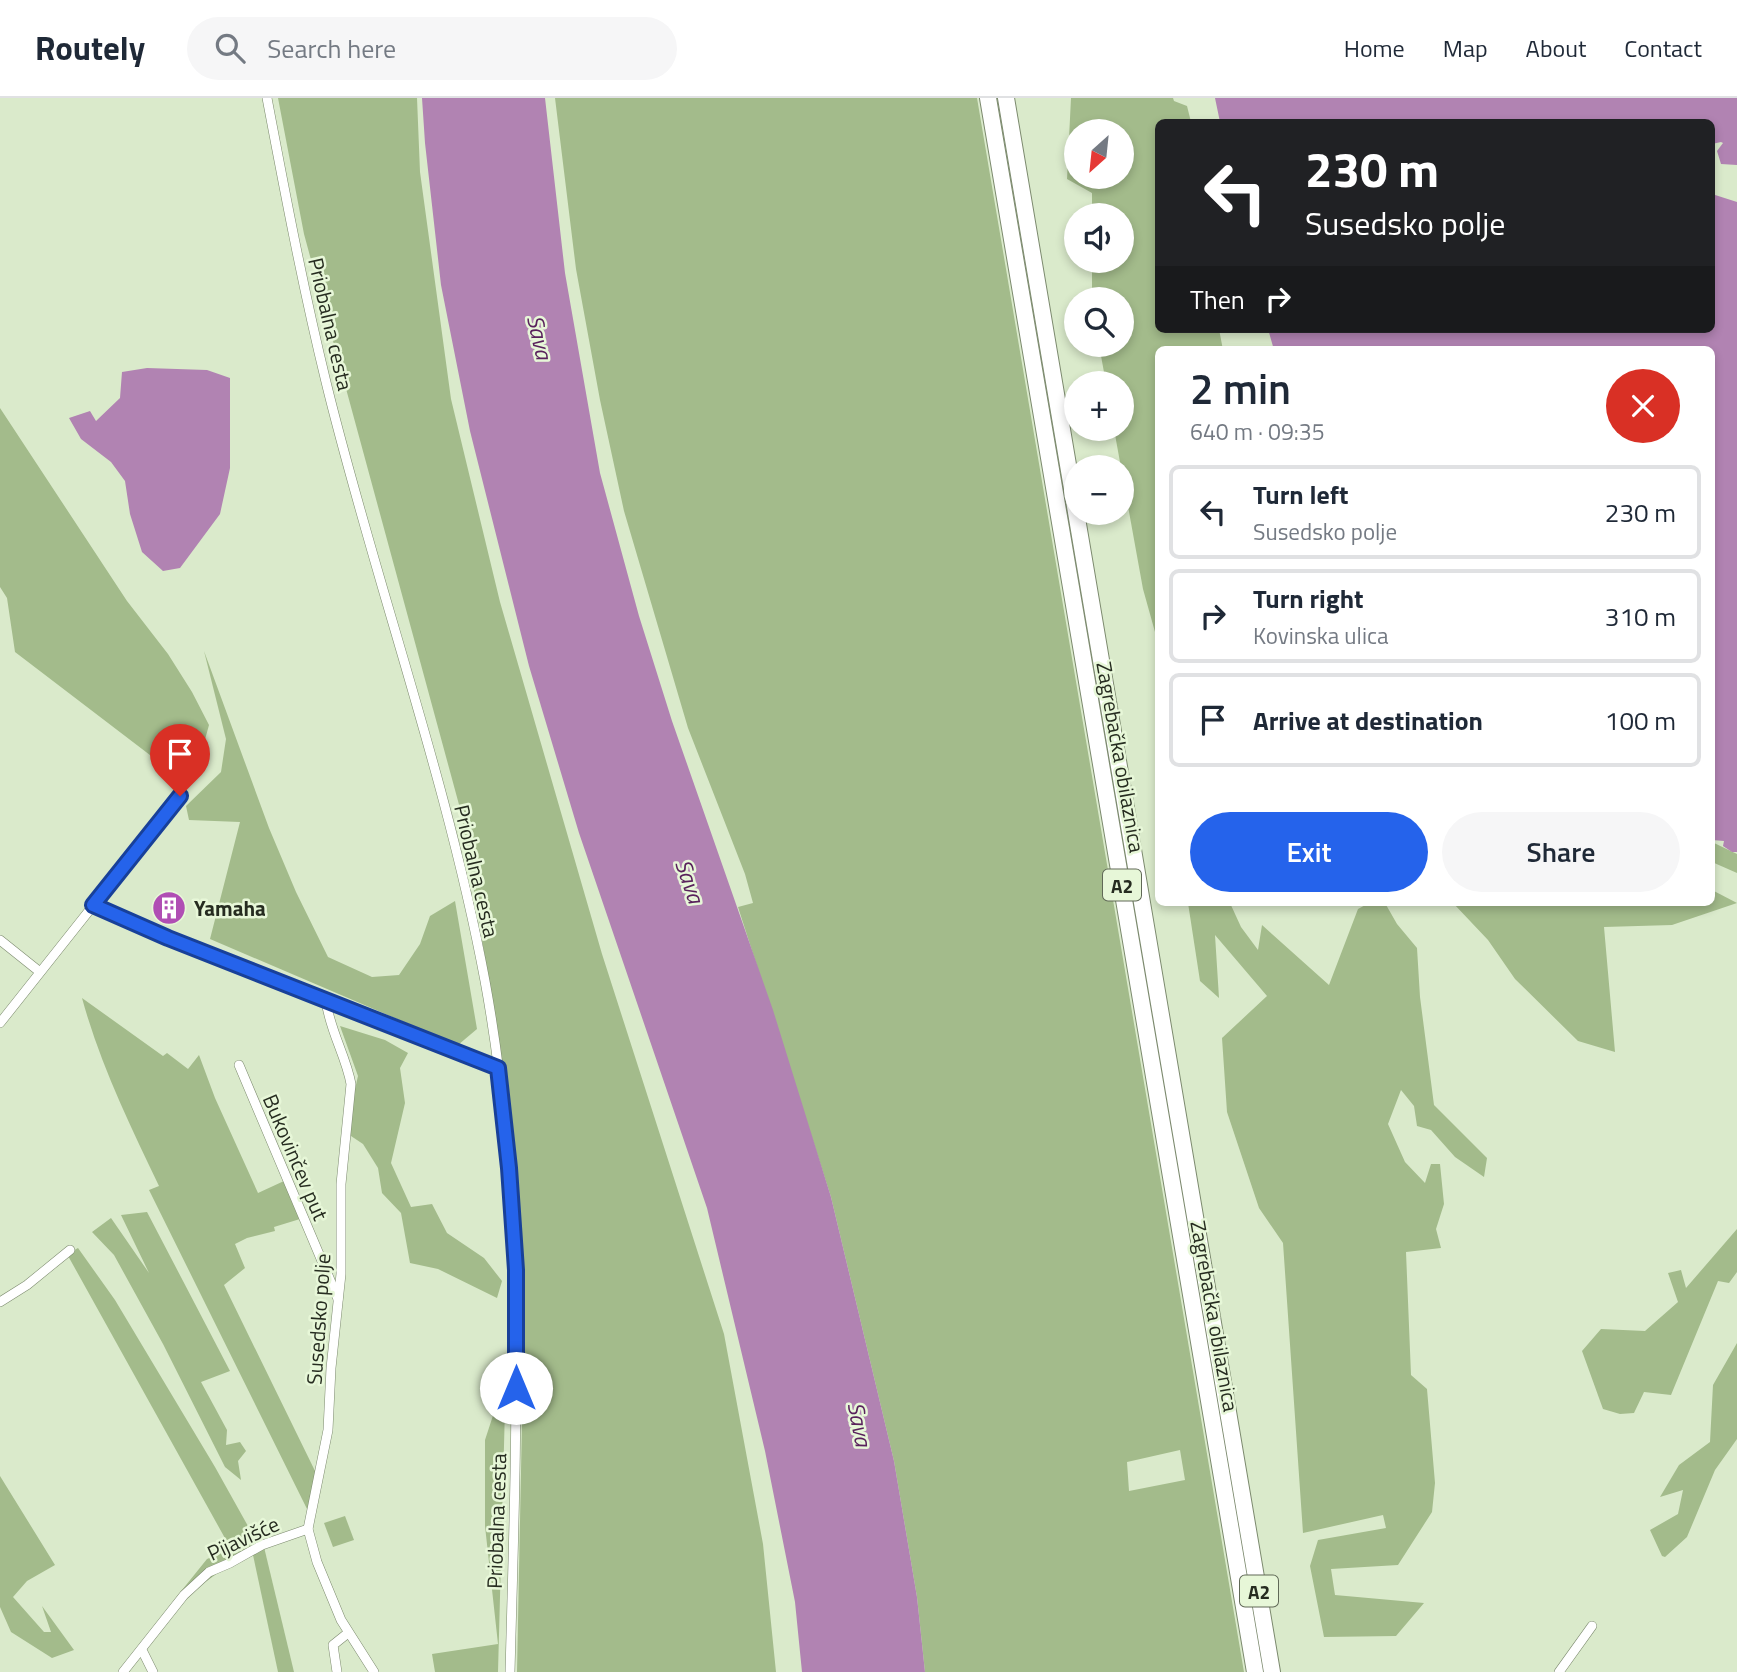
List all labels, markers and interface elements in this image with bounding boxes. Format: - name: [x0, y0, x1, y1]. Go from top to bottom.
- search box: [187, 17, 677, 80]
- text: Routely: [35, 23, 145, 73]
- icon: search: [211, 29, 249, 67]
- text: Search here: [267, 29, 396, 68]
- text: Home: [1344, 30, 1405, 66]
- text: Map: [1443, 30, 1488, 66]
- text: About: [1526, 30, 1586, 66]
- text: Contact: [1624, 30, 1702, 66]
- north arrow: [1064, 119, 1134, 189]
- map controls: [1064, 119, 1134, 525]
- text: 230 m: [1305, 131, 1439, 206]
- icon: left: [1190, 147, 1281, 238]
- text: Susedsko polje: [1305, 199, 1505, 247]
- button: sound: [1064, 203, 1134, 273]
- street label: Priobalna cesta: [300, 254, 362, 394]
- text: Then: [1190, 280, 1245, 319]
- icon: right: [1259, 280, 1297, 318]
- button: search: [1064, 287, 1134, 357]
- water label: Sava: [518, 311, 562, 364]
- text: 2 min: [1190, 356, 1291, 420]
- button: close: [1606, 369, 1680, 443]
- button: +: [1064, 371, 1134, 441]
- text: 640 m · 09:35: [1190, 414, 1325, 449]
- button: −: [1064, 455, 1134, 525]
- text: Turn left: [1253, 475, 1348, 514]
- icon: left: [1194, 493, 1232, 531]
- text: 230 m: [1605, 493, 1676, 532]
- text: Susedsko polje: [1253, 514, 1397, 549]
- text: Turn right: [1253, 579, 1364, 618]
- icon: right: [1194, 597, 1232, 635]
- text: 310 m: [1605, 597, 1676, 636]
- text: Kovinska ulica: [1253, 618, 1388, 653]
- street label: Zagrebačka obilaznica: [1088, 659, 1154, 855]
- icon: arrive: [1194, 701, 1232, 739]
- text: Arrive at destination: [1253, 701, 1483, 740]
- text: 100 m: [1605, 701, 1676, 740]
- pin: [150, 724, 210, 796]
- icon: arrive: [161, 735, 199, 773]
- street label: Priobalna cesta: [446, 801, 508, 941]
- button: Exit: [1190, 812, 1428, 892]
- button: Share: [1442, 812, 1680, 892]
- water label: Sava: [666, 854, 714, 909]
- road number: A2: [1103, 870, 1141, 900]
- building icon: Yamaha: [150, 889, 188, 927]
- place label: Yamaha: [194, 892, 266, 924]
- street label: Bukovinčev put: [255, 1089, 337, 1226]
- street label: Zagrebačka obilaznica: [1182, 1218, 1248, 1414]
- street label: Susedsko polje: [297, 1252, 339, 1386]
- position arrow: [479, 1351, 553, 1425]
- water label: Sava: [839, 1399, 882, 1451]
- street label: Priobalna cesta: [478, 1452, 514, 1589]
- street label: Pijavišće: [202, 1507, 284, 1569]
- road number: A2: [1240, 1576, 1278, 1606]

